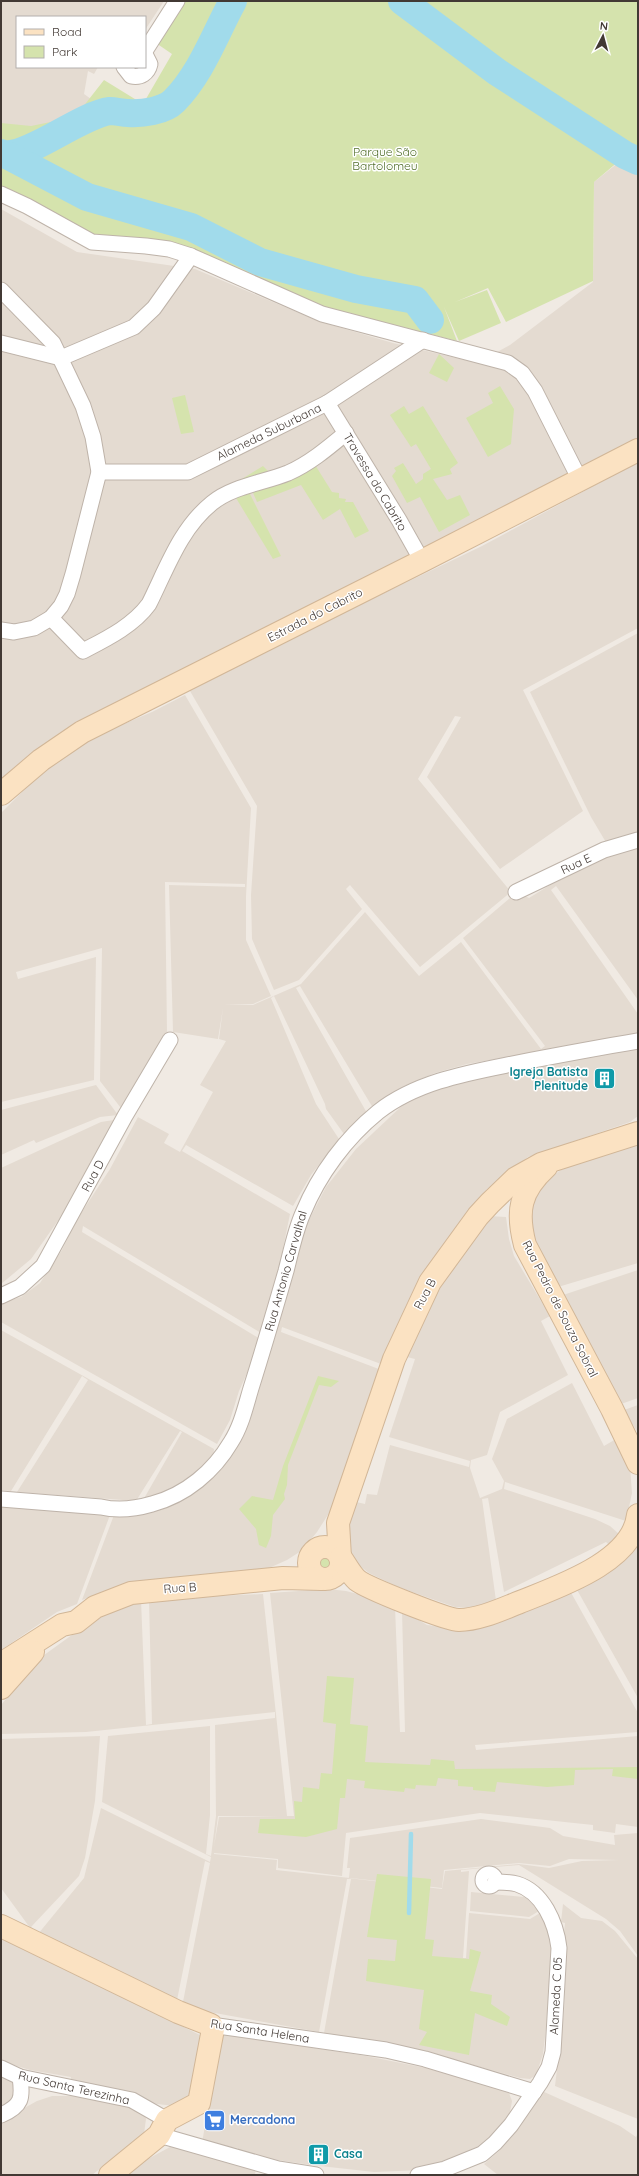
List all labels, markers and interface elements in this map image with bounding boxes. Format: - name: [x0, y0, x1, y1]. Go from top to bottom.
- legend: [16, 16, 146, 68]
- north arrow: [583, 16, 623, 56]
- text: N: [599, 19, 609, 33]
- text: Road: [52, 24, 82, 39]
- text: Park: [52, 44, 77, 59]
- park label: Parque São Bartolomeu: [352, 144, 418, 173]
- street label: Alameda Suburbana: [214, 400, 323, 463]
- street label: Travessa do Cabrito: [340, 430, 411, 533]
- street label: Estrada do Cabrito: [265, 584, 365, 645]
- street label: Rua E: [558, 850, 594, 877]
- place label: Igreja Batista Plenitude: [509, 1064, 588, 1093]
- building icon: Igreja Batista Plenitude: [591, 1066, 617, 1092]
- street label: Rua D: [78, 1157, 107, 1194]
- street label: Rua Antonio Carvalhal: [261, 1209, 310, 1333]
- street label: Rua Pedro de Souza Sobral: [519, 1238, 602, 1380]
- street label: Rua B: [410, 1275, 439, 1312]
- street label: Rua B: [163, 1579, 197, 1596]
- street label: Alameda C 05: [546, 1957, 565, 2035]
- street label: Rua Santa Helena: [210, 2015, 311, 2046]
- street label: Rua Santa Terezinha: [17, 2067, 131, 2108]
- supermarket icon: Mercadona: [202, 2107, 228, 2133]
- place label: Mercadona: [230, 2112, 295, 2127]
- building icon: Casa: [306, 2141, 332, 2167]
- place label: Casa: [334, 2146, 362, 2161]

